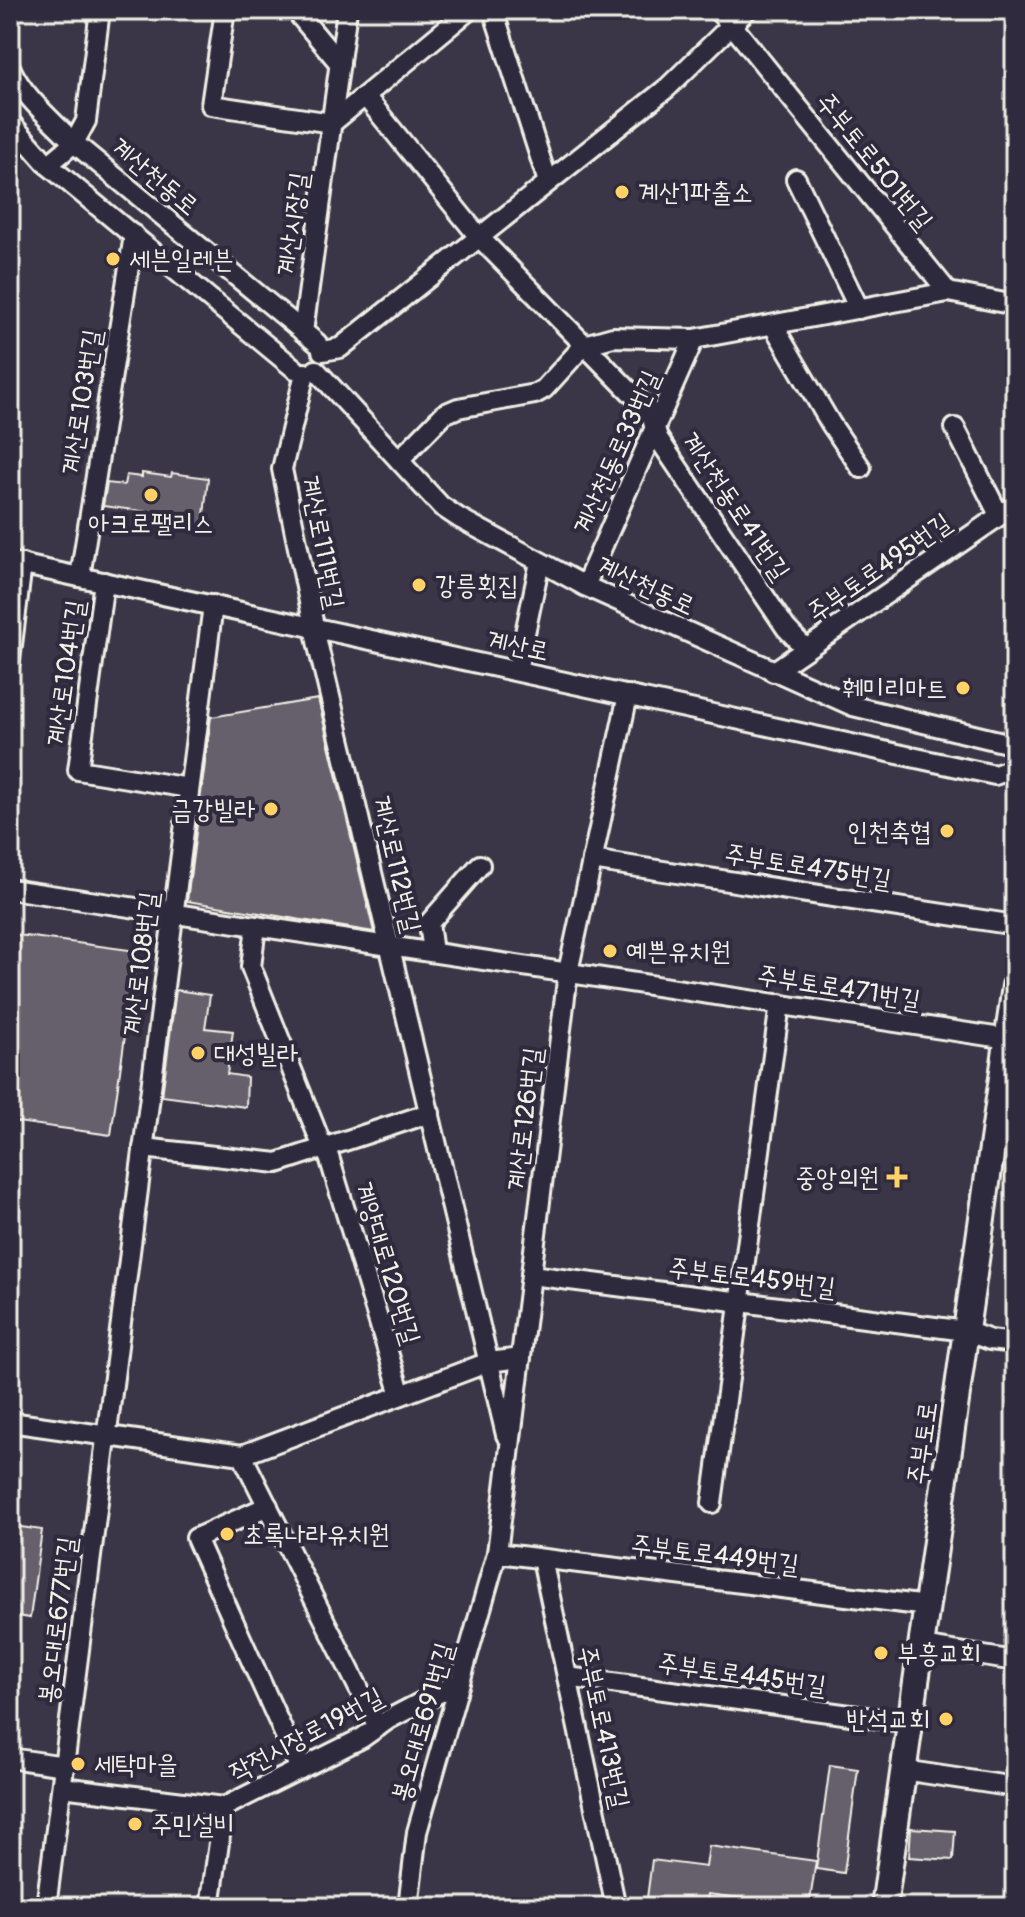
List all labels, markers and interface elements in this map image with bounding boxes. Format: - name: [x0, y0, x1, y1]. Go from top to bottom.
- street label: 주부토로501번길: [809, 86, 939, 237]
- street label: 계산천동로: [104, 131, 205, 223]
- street label: 계산시장길: [270, 170, 316, 278]
- place label: 계산1파출소: [638, 177, 753, 209]
- marker: 계산1파출소: [613, 183, 631, 201]
- place label: 세븐일레븐: [129, 244, 234, 276]
- marker: 세븐일레븐: [104, 250, 122, 268]
- street label: 계산로103번길: [55, 327, 109, 477]
- street label: 계산천동로33번길: [567, 366, 667, 539]
- street label: 계산천동로41번길: [674, 426, 796, 587]
- street label: 계산로111번길: [293, 473, 351, 612]
- marker: 아크로팰리스: [142, 486, 160, 504]
- street label: 주부토로495번길: [802, 506, 958, 629]
- place label: 아크로팰리스: [88, 508, 214, 540]
- street label: 계산천동로: [591, 549, 700, 623]
- place label: 강릉횟집: [435, 570, 519, 602]
- marker: 강릉횟집: [410, 576, 428, 594]
- street label: 계산로104번길: [40, 598, 92, 748]
- street label: 계산로: [484, 624, 552, 668]
- place label: 훼미리마트: [842, 673, 947, 705]
- marker: 훼미리마트: [954, 679, 972, 697]
- street label: 계산로112번길: [365, 793, 427, 936]
- place label: 금강빌라: [171, 794, 255, 826]
- marker: 금강빌라: [262, 800, 280, 818]
- place label: 인천축협: [847, 816, 931, 848]
- marker: 인천축협: [938, 822, 956, 840]
- street label: 주부토로475번길: [722, 838, 894, 896]
- street label: 계산로108번길: [116, 890, 166, 1038]
- place label: 예쁜유치원: [626, 936, 731, 968]
- marker: 예쁜유치원: [601, 942, 619, 960]
- street label: 주부토로471번길: [755, 959, 923, 1017]
- place label: 대성빌라: [214, 1038, 298, 1070]
- marker: 대성빌라: [189, 1044, 207, 1062]
- street label: 계산로126번길: [500, 1045, 550, 1193]
- place label: 중앙의원: [795, 1162, 879, 1194]
- marker: 중앙의원: [886, 1166, 908, 1188]
- street label: 계양대로120번길: [347, 1178, 427, 1348]
- street label: 주부토로459번길: [667, 1252, 837, 1304]
- street label: 주부토로: [901, 1399, 945, 1487]
- place label: 초록나라유치원: [243, 1519, 389, 1551]
- marker: 초록나라유치원: [218, 1525, 236, 1543]
- street label: 주부토로449번길: [629, 1529, 801, 1581]
- street label: 봉오대로677번길: [32, 1535, 84, 1705]
- place label: 부흥교회: [897, 1638, 981, 1670]
- street label: 봉오대로691번길: [385, 1639, 461, 1806]
- street label: 주부토로413번길: [570, 1643, 636, 1811]
- marker: 부흥교회: [872, 1644, 890, 1662]
- street label: 주부토로445번길: [656, 1647, 828, 1703]
- street label: 작전시장로19번길: [224, 1681, 389, 1789]
- place label: 반석교회: [846, 1704, 930, 1736]
- marker: 반석교회: [937, 1710, 955, 1728]
- place label: 세탁마을: [94, 1749, 178, 1781]
- marker: 세탁마을: [69, 1755, 87, 1773]
- place label: 주민설비: [151, 1809, 235, 1841]
- marker: 주민설비: [126, 1815, 144, 1833]

